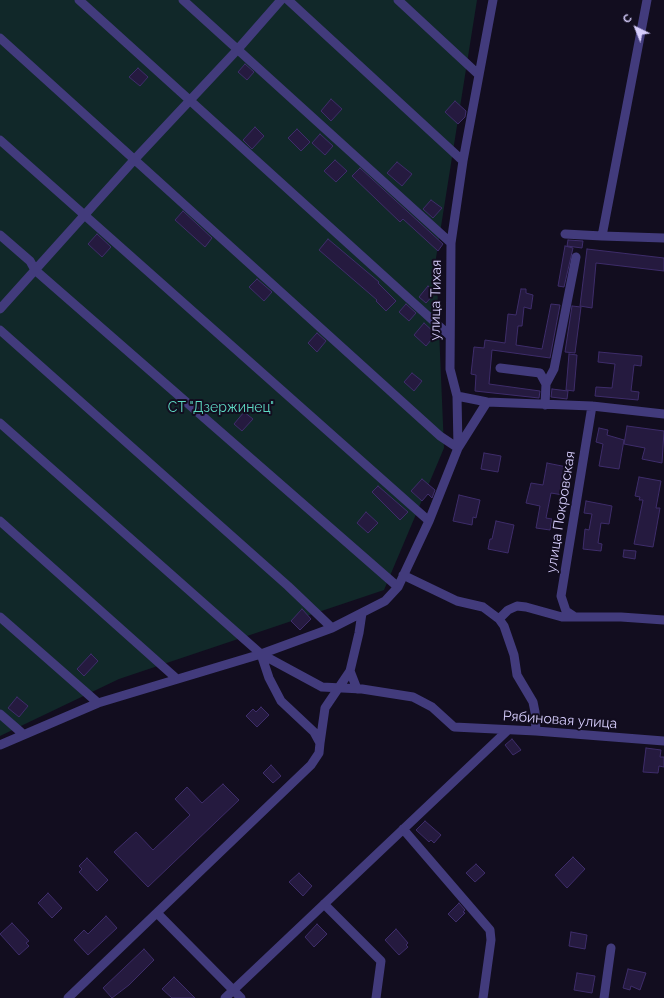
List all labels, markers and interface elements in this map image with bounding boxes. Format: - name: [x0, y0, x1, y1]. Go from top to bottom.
- north arrow: [616, 8, 656, 48]
- text: С: [620, 12, 635, 26]
- street label: улица Тихая: [427, 260, 445, 340]
- park label: СТ "Дзержинец": [168, 400, 274, 416]
- street label: улица Покровская: [543, 450, 579, 574]
- street label: Рябиновая улица: [502, 708, 618, 732]

